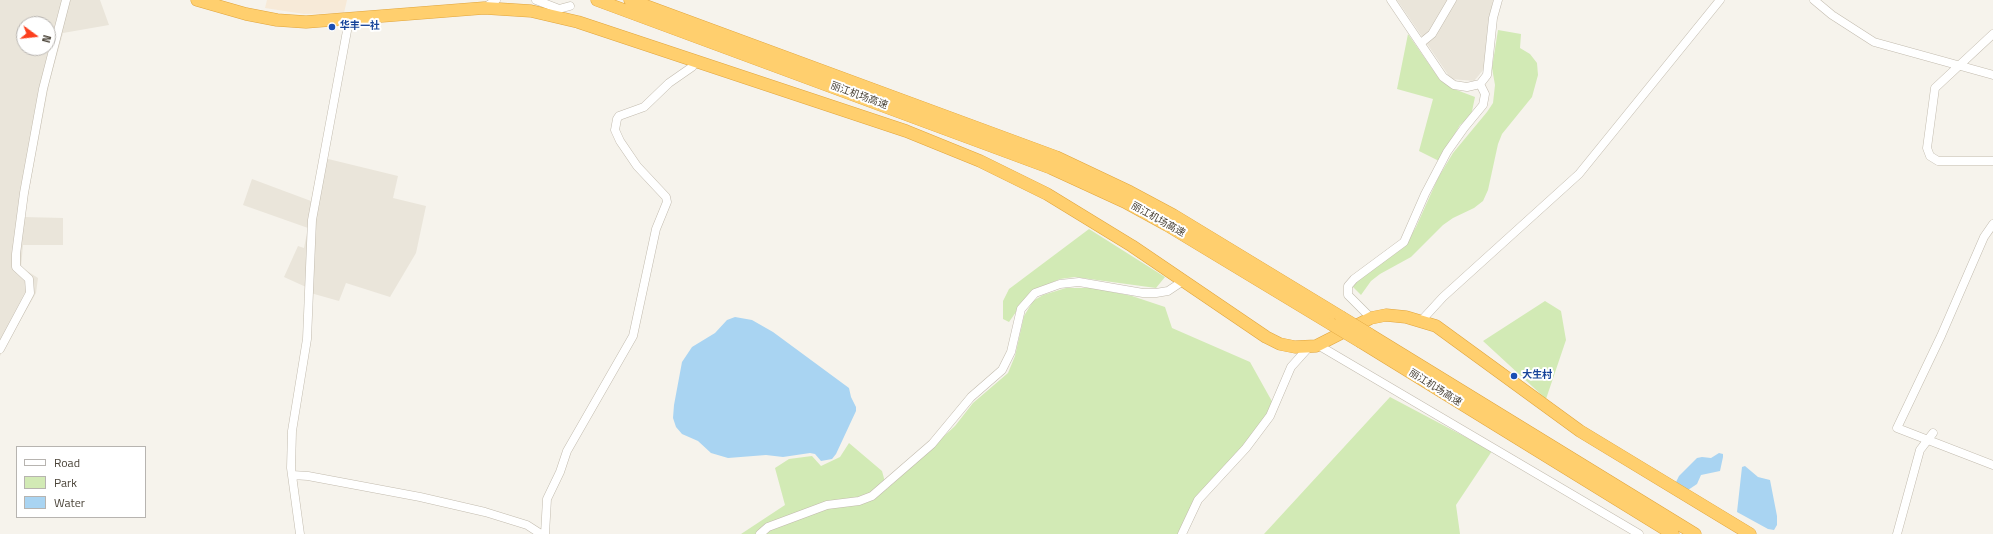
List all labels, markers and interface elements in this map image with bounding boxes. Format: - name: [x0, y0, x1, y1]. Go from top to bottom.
- north arrow: [16, 16, 56, 56]
- place label: 华丰一社: [340, 21, 380, 33]
- marker: 华丰一社: [327, 22, 337, 32]
- text: N: [38, 33, 55, 45]
- street label: 丽江机场高速: [829, 80, 889, 112]
- street label: 丽江机场高速: [1129, 200, 1187, 240]
- street label: 丽江机场高速: [1406, 367, 1464, 409]
- place label: 大生村: [1522, 370, 1552, 382]
- marker: 大生村: [1509, 371, 1519, 381]
- legend: [16, 446, 146, 518]
- text: Road: [54, 453, 80, 472]
- text: Park: [54, 473, 77, 492]
- text: Water: [54, 493, 85, 512]

